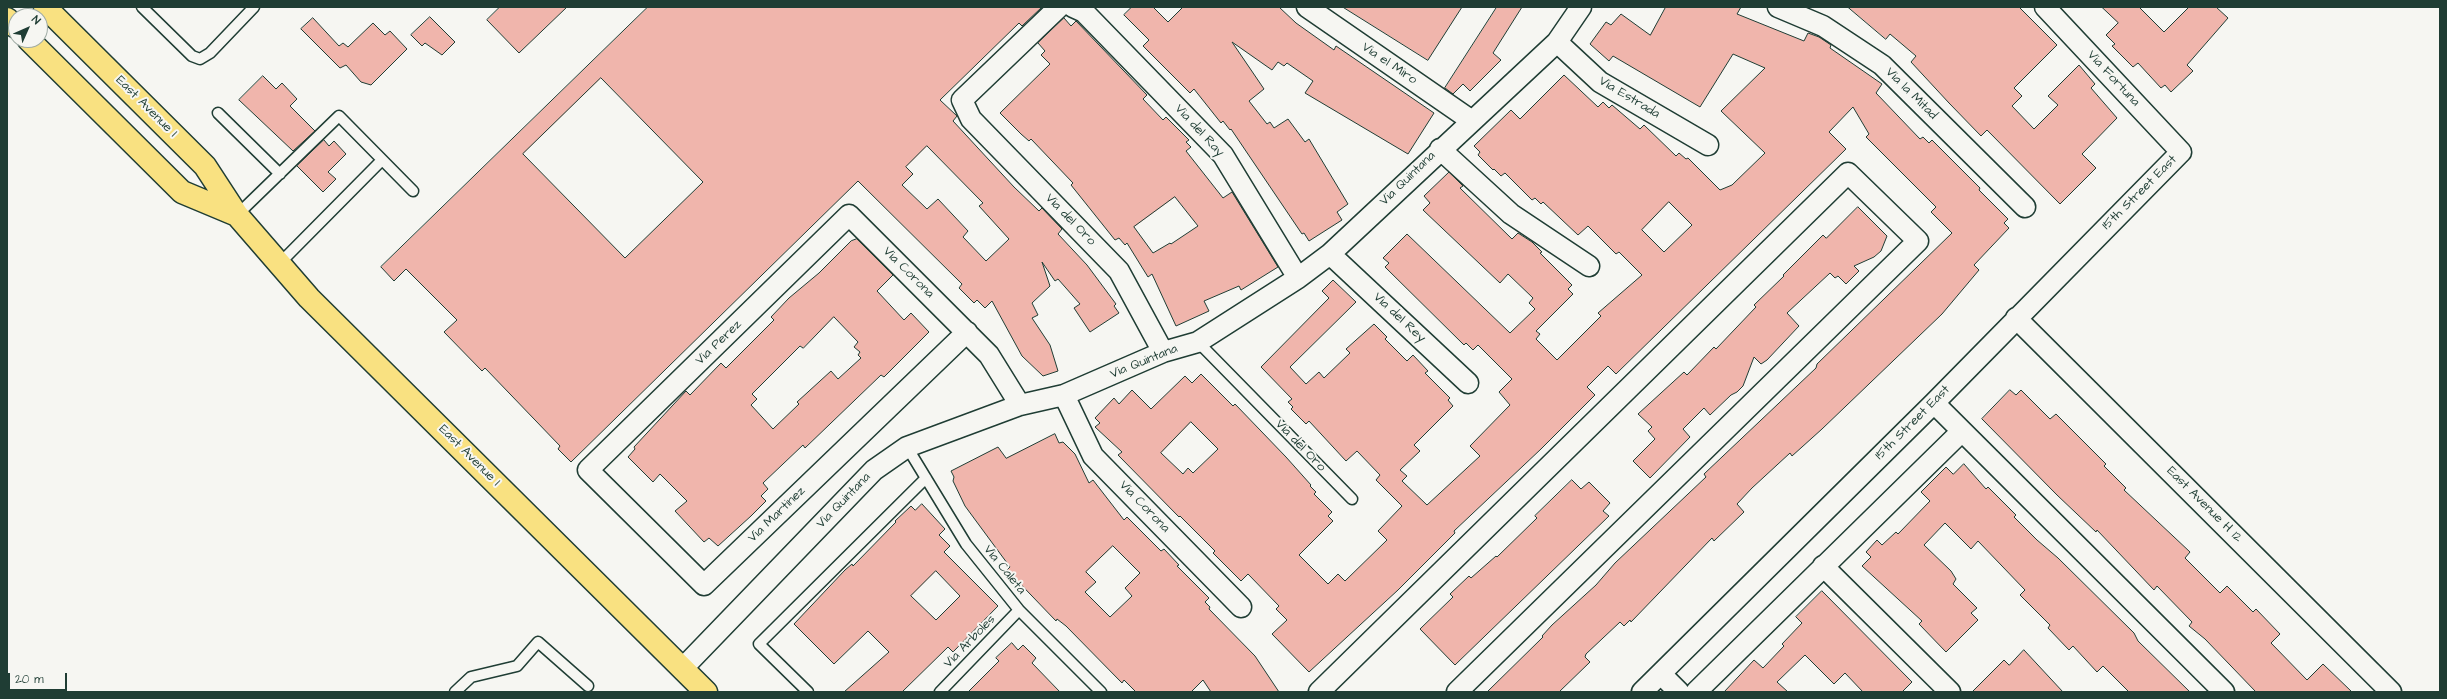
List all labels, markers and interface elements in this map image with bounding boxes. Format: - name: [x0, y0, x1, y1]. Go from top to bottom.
- north arrow: [8, 8, 48, 48]
- text: N: [28, 12, 44, 28]
- street label: Via el Miro: [1358, 40, 1420, 88]
- street label: Via Fortuna: [2083, 48, 2143, 110]
- street label: Via la Mitad: [1882, 65, 1940, 123]
- street label: East Avenue I: [112, 73, 180, 141]
- street label: Via Estrada: [1596, 74, 1662, 122]
- street label: Via del Ray: [1171, 102, 1227, 160]
- street label: Via Quintana: [1377, 149, 1439, 209]
- street label: 15th Street East: [2099, 152, 2181, 234]
- street label: Via del Oro: [1041, 191, 1099, 249]
- street label: Via Corona: [879, 244, 937, 302]
- street label: Via del Rey: [1369, 290, 1429, 346]
- street label: Via Perez: [693, 317, 745, 369]
- street label: Via Quintana: [1108, 341, 1180, 383]
- street label: 15th Street East: [1872, 382, 1954, 464]
- street label: Via del Oro: [1271, 417, 1329, 475]
- street label: East Avenue I: [435, 422, 503, 490]
- street label: East Avenue H 12: [2163, 464, 2245, 546]
- street label: Via Quintana: [814, 470, 874, 532]
- street label: Via Corona: [1115, 478, 1173, 536]
- street label: Via Martinez: [745, 484, 809, 546]
- street label: Via Caleta: [979, 542, 1029, 598]
- street label: Via Arboles: [941, 612, 999, 672]
- scale bar: [10, 665, 69, 691]
- text: 20 m: [15, 671, 44, 688]

